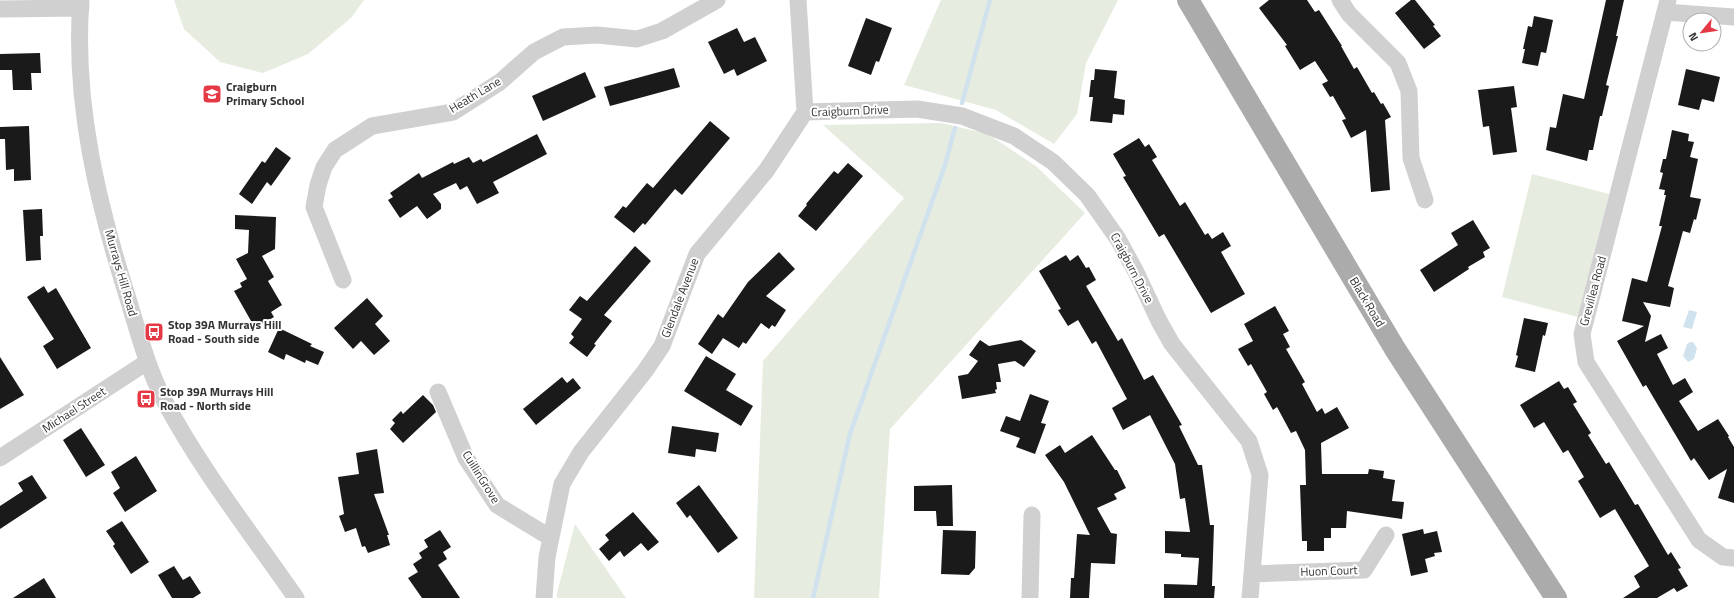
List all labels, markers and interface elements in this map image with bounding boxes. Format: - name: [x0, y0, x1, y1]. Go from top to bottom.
- north arrow: [1682, 12, 1722, 52]
- text: N: [1684, 30, 1702, 44]
- street label: Heath Lane: [445, 72, 504, 118]
- place label: Craigburn Primary School: [226, 77, 304, 110]
- school or university icon: Craigburn Primary School: [201, 83, 223, 105]
- street label: Craigburn Drive: [811, 100, 889, 121]
- street label: Murrays Hill Road: [100, 227, 143, 319]
- street label: Craigburn Drive: [1106, 229, 1159, 306]
- street label: Grevillea Road: [1574, 254, 1611, 328]
- street label: Glendale Avenue: [656, 255, 703, 340]
- street label: Black Road: [1345, 273, 1390, 331]
- place label: Stop 39A Murrays Hill Road - South side: [168, 315, 282, 348]
- bus stop icon: Stop 39A Murrays Hill Road - South side: [143, 321, 165, 343]
- street label: Michael Street: [38, 381, 110, 437]
- place label: Stop 39A Murrays Hill Road - North side: [160, 382, 274, 415]
- bus stop icon: Stop 39A Murrays Hill Road - North side: [135, 388, 157, 410]
- street label: CuillinGrove: [458, 447, 505, 507]
- street label: Huon Court: [1300, 560, 1359, 581]

